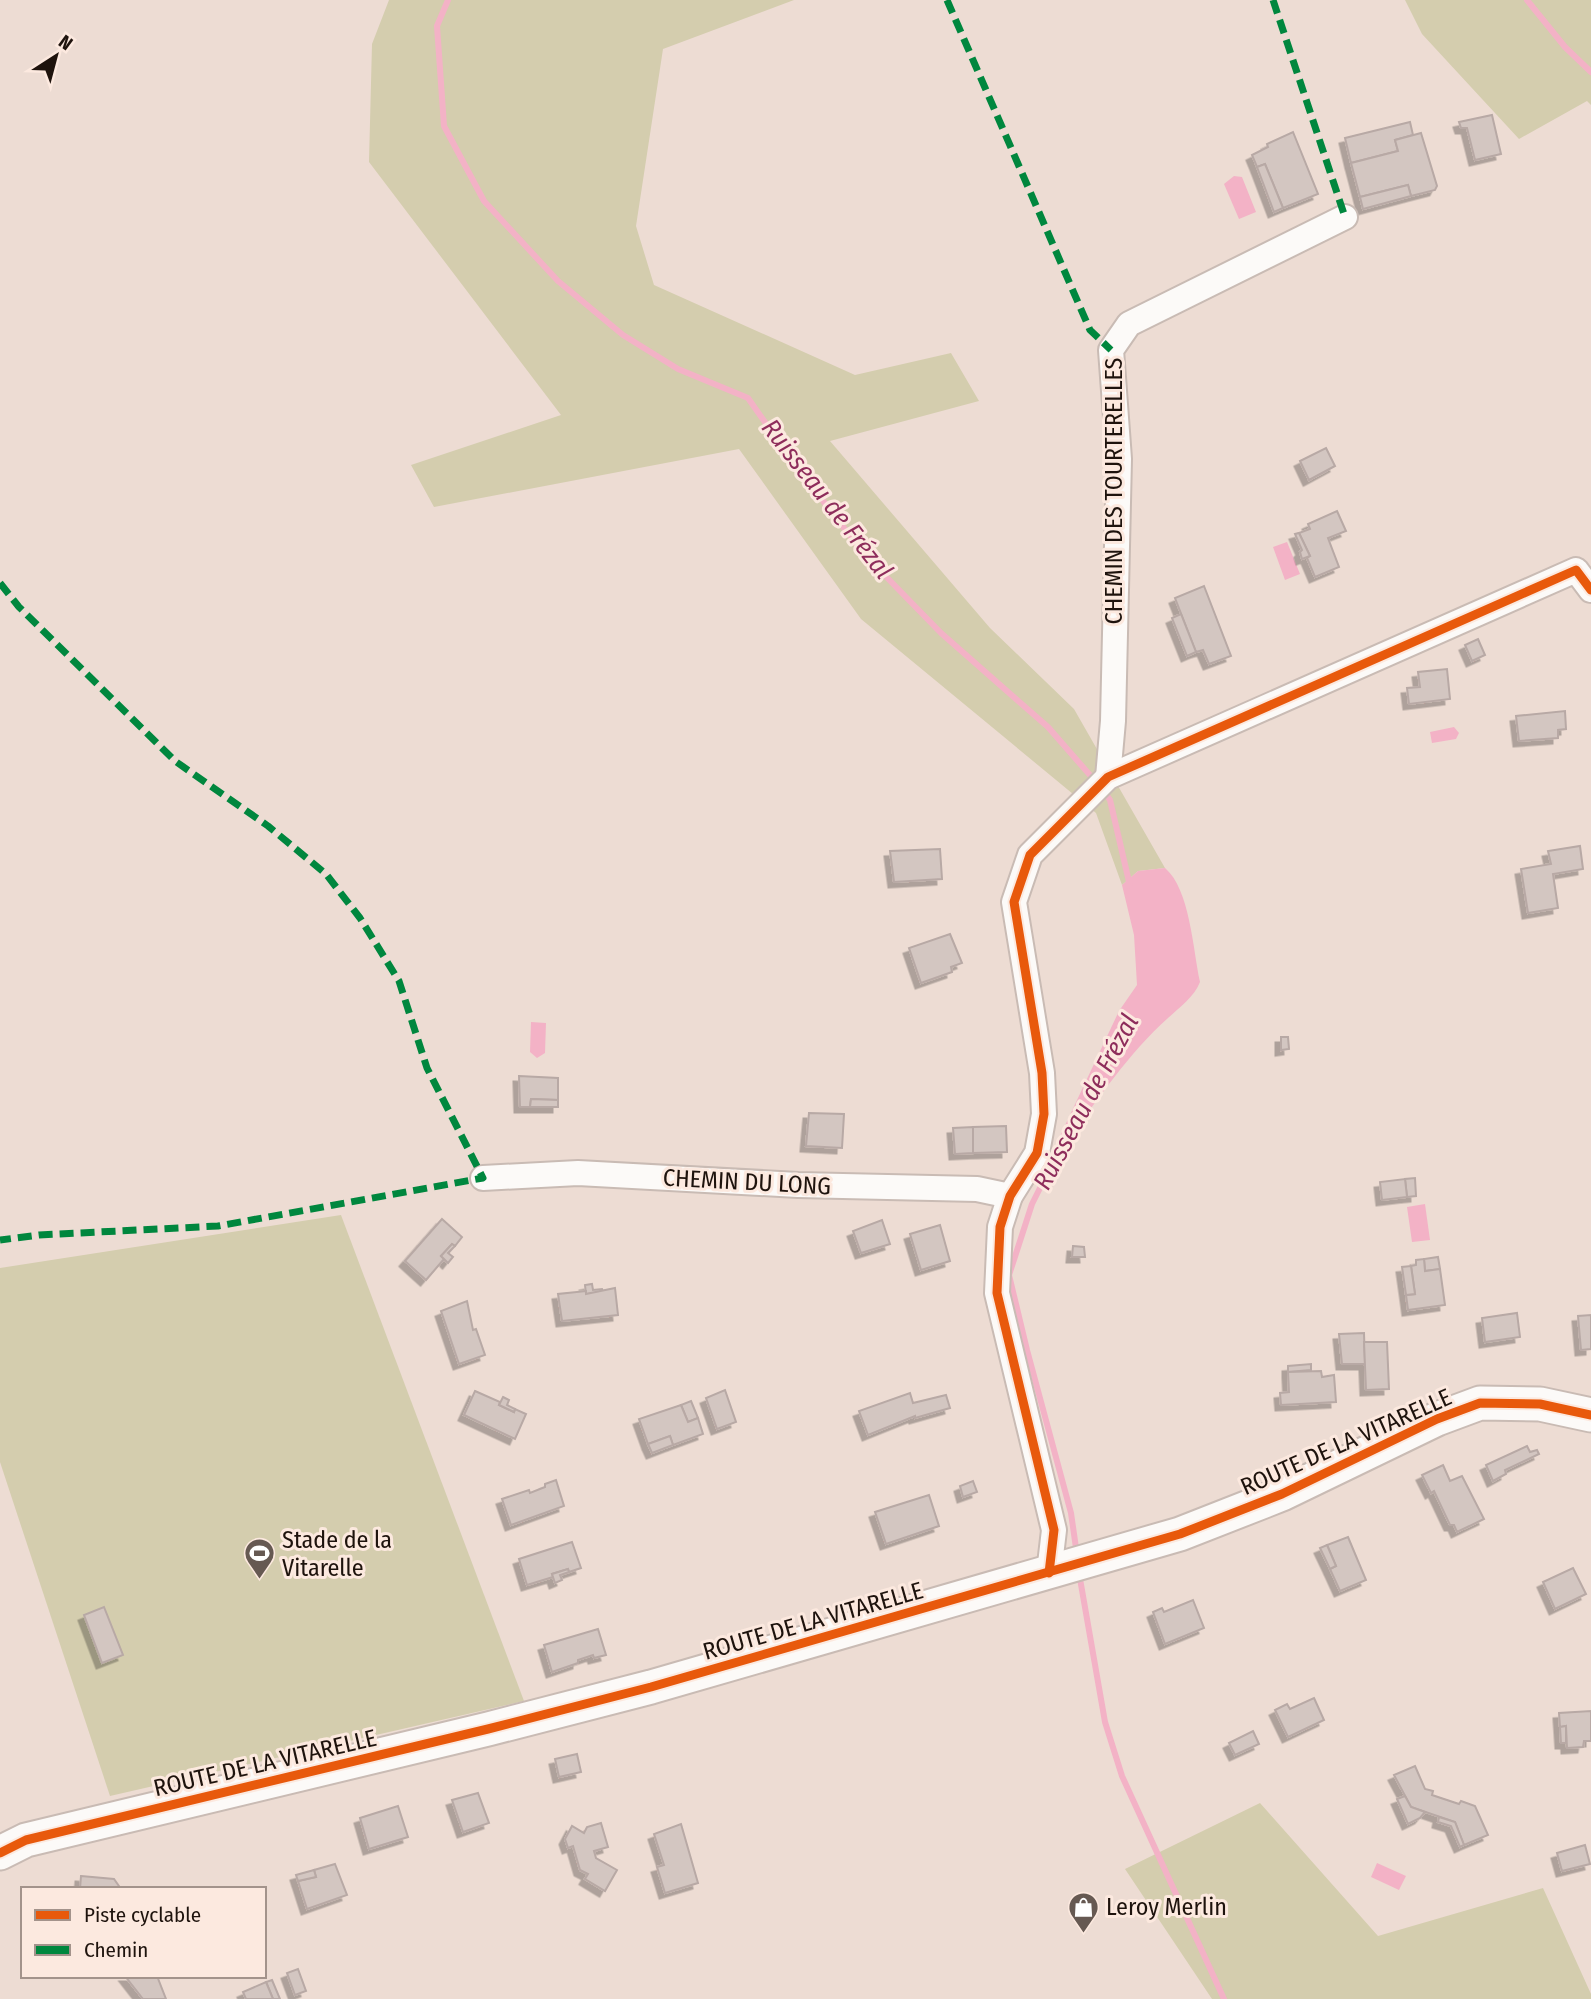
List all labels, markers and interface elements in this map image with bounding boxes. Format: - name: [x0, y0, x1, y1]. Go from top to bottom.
- north arrow: [21, 21, 91, 91]
- text: N: [54, 30, 77, 55]
- street label: CHEMIN DES TOURTERELLES: [1100, 358, 1128, 625]
- water label: Ruisseau de Frézal: [755, 413, 899, 585]
- water label: Ruisseau de Frézal: [1027, 1009, 1145, 1195]
- street label: CHEMIN DU LONG: [662, 1164, 832, 1200]
- street label: ROUTE DE LA VITARELLE: [1236, 1383, 1456, 1501]
- place label: Stade de la Vitarelle: [282, 1526, 392, 1582]
- sports icon: Stade de la Vitarelle: [242, 1537, 276, 1581]
- street label: ROUTE DE LA VITARELLE: [700, 1576, 926, 1666]
- street label: ROUTE DE LA VITARELLE: [151, 1724, 379, 1802]
- legend: [21, 1887, 266, 1978]
- shop icon: Leroy Merlin: [1066, 1890, 1100, 1934]
- place label: Leroy Merlin: [1106, 1893, 1227, 1921]
- text: Piste cyclable: [84, 1902, 201, 1928]
- text: Chemin: [84, 1937, 148, 1963]

